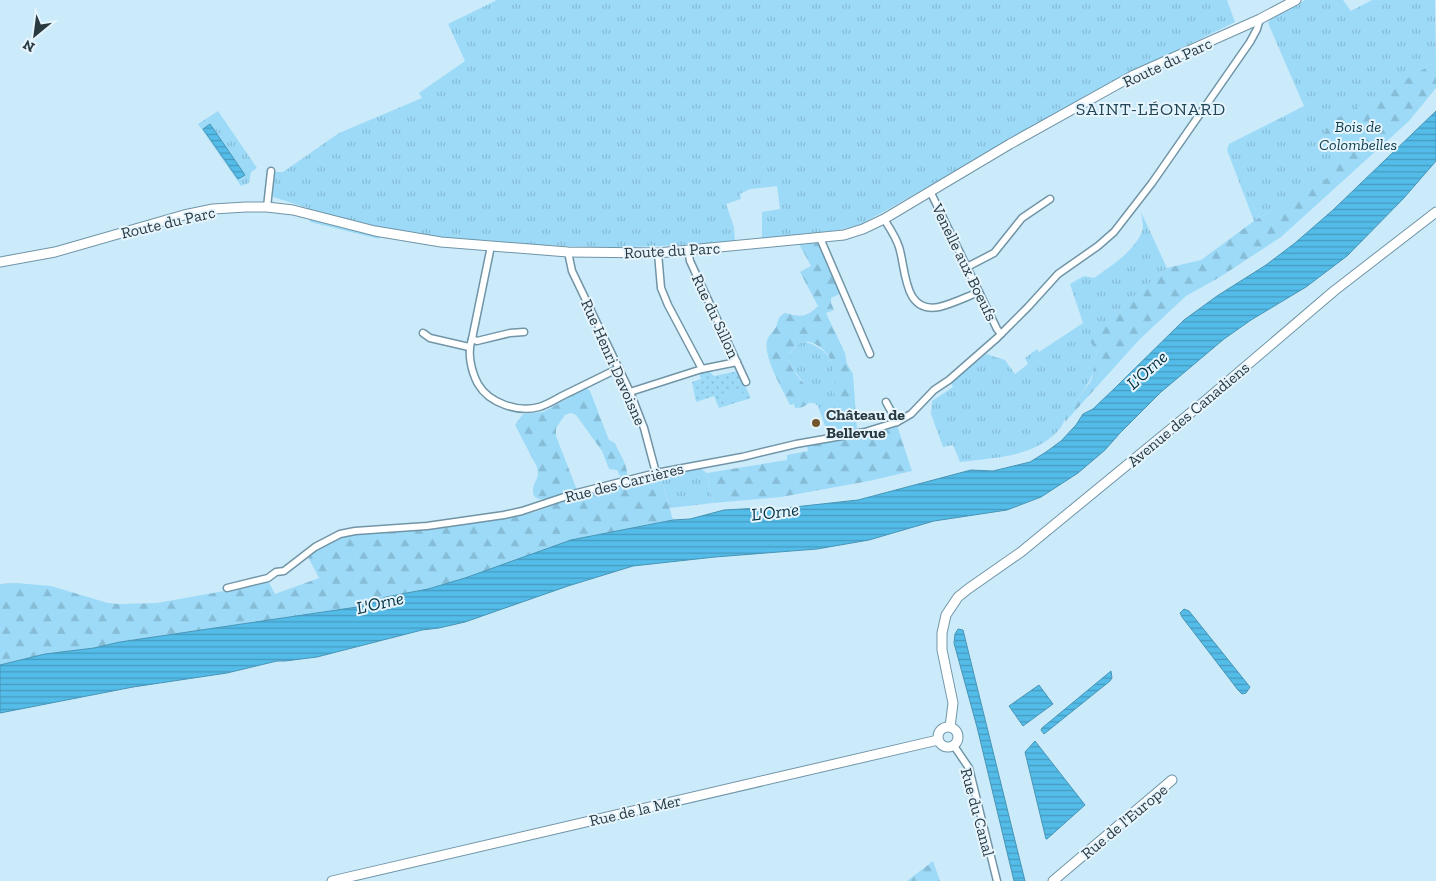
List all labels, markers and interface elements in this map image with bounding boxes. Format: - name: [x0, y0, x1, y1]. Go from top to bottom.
- north arrow: [10, 10, 60, 60]
- street label: Route du Parc: [1120, 33, 1215, 91]
- text: N: [20, 36, 38, 56]
- district label: SAINT-LÉONARD: [1076, 98, 1226, 120]
- park label: Bois de Colombelles: [1319, 117, 1397, 154]
- street label: Venelle aux Boeufs: [927, 200, 1001, 324]
- street label: Route du Parc: [119, 202, 217, 243]
- street label: Route du Parc: [623, 238, 721, 263]
- street label: Rue du Sillon: [688, 271, 744, 362]
- street label: Rue Henri Davoisne: [577, 296, 650, 428]
- water label: L'Orne: [1122, 346, 1172, 394]
- street label: Avenue des Canadiens: [1124, 358, 1253, 471]
- place label: Château de Bellevue: [826, 405, 905, 442]
- marker: Château de Bellevue: [810, 417, 822, 429]
- street label: Rue des Carrières: [563, 459, 685, 506]
- water label: L'Orne: [750, 498, 800, 526]
- water label: L'Orne: [354, 587, 406, 619]
- street label: Rue du Canal: [957, 766, 998, 858]
- street label: Rue de l'Europe: [1077, 780, 1171, 863]
- street label: Rue de la Mer: [587, 791, 683, 830]

